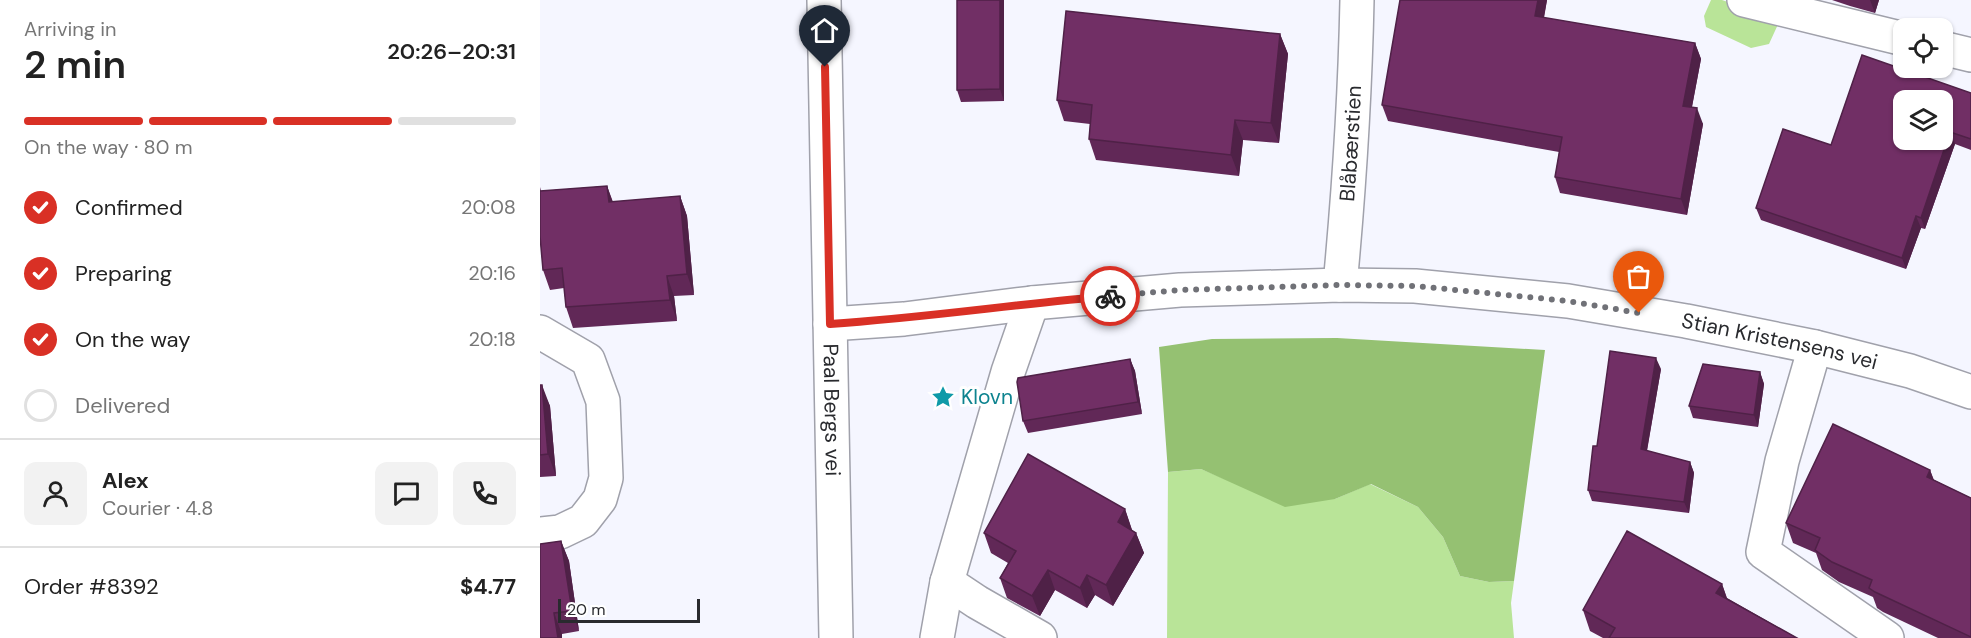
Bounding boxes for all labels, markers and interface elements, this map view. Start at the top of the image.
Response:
pin [799,5,850,67]
icon: home [808,14,841,47]
text: Arriving in [24,16,116,42]
map controls [1893,18,1953,150]
button: locate [1893,18,1953,78]
text: 20:26–20:31 [387,37,516,66]
text: 2 min [24,39,126,90]
street label: Blåbærstien [1333,85,1368,202]
button: layers [1893,90,1953,150]
text: On the way · 80 m [24,134,192,160]
icon: check [24,191,57,224]
text: Confirmed [75,193,183,222]
text: 20:08 [461,194,516,220]
pin [1613,251,1664,313]
icon: check [24,257,57,290]
text: Preparing [75,259,172,288]
text: 20:16 [468,260,516,286]
icon: bag [1622,260,1655,293]
courier [1080,266,1140,326]
icon: bike [1094,280,1127,313]
street label: Stian Kristensens vei [1679,306,1881,376]
icon: check [24,323,57,356]
text: On the way [75,325,190,354]
text: 20:18 [469,326,516,352]
street label: Paal Bergs vei [816,343,847,476]
place label: Klovn [961,383,1013,411]
place icon: Klovn [930,384,956,410]
text: Delivered [75,391,170,420]
button: person [24,462,87,525]
button: chat [375,462,438,525]
button: phone [453,462,516,525]
text: Alex [102,466,149,495]
text: Courier · 4.8 [102,495,213,521]
text: Order #8392 [24,572,159,601]
text: $4.77 [460,572,516,601]
scale bar [558,596,700,624]
text: 20 m [567,599,606,620]

